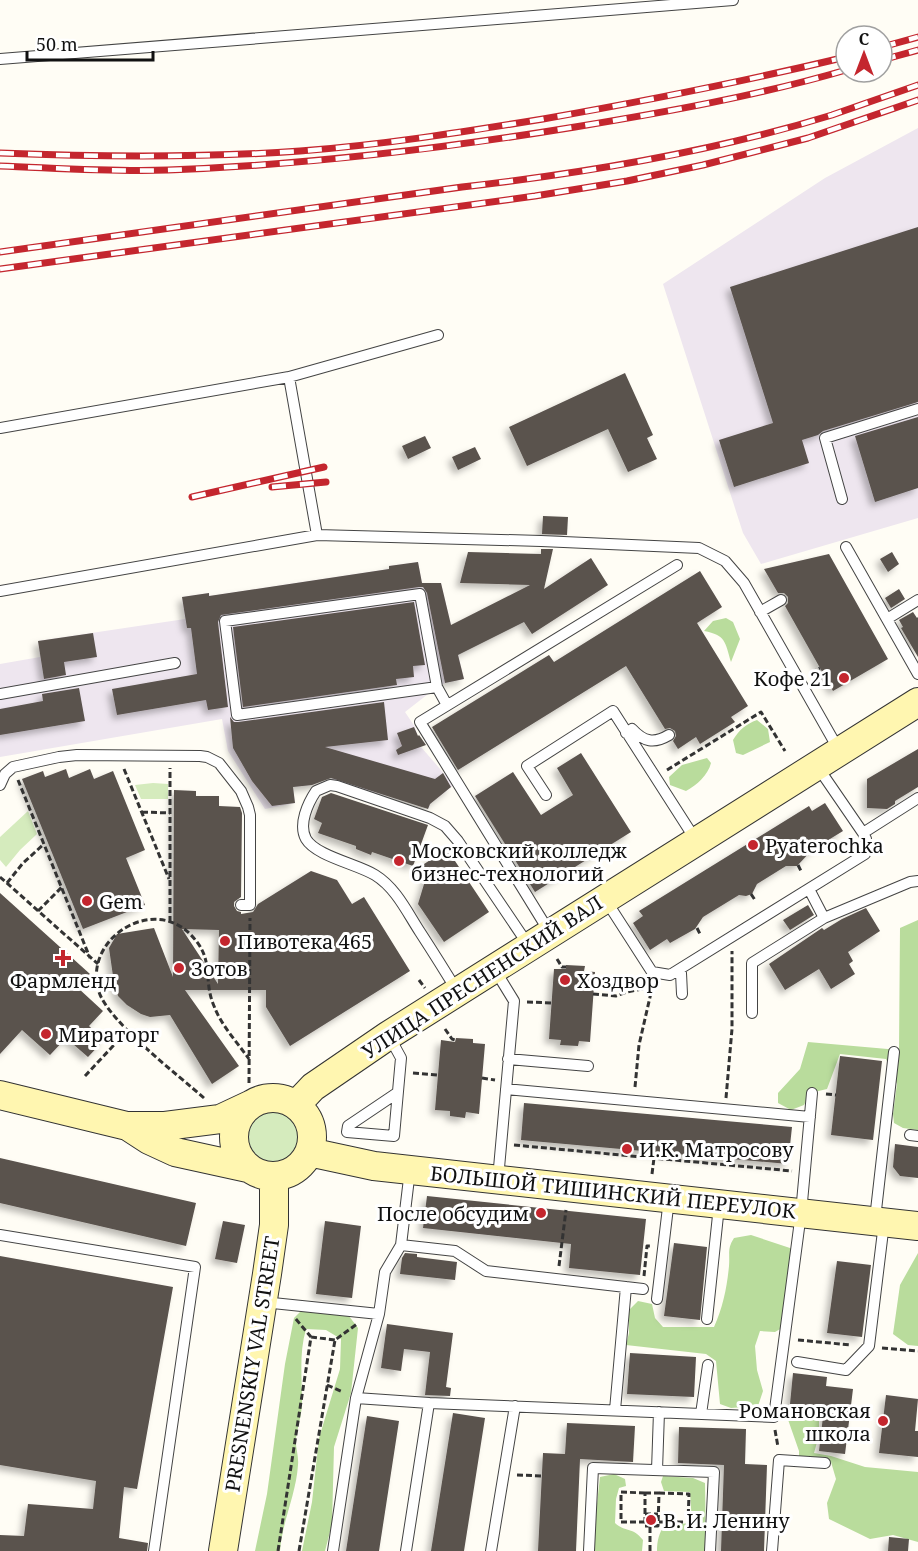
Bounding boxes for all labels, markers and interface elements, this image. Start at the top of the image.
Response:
scale bar [27,24,153,62]
north arrow [834,24,894,84]
text: С [859,28,869,50]
text: 50 m [36,32,78,56]
place label: Кофе 21 [754,665,832,692]
marker: Кофе 21 [837,671,851,685]
place label: Pyaterochka [765,832,884,859]
place label: Московский колледж бизнес-технологий [411,837,627,887]
marker: Pyaterochka [746,838,760,852]
marker: Московский колледж бизнес-технологий [392,854,406,868]
place label: Gem [99,888,143,915]
street label: УЛИЦА ПРЕСНЕНСКИЙ ВАЛ [357,889,607,1065]
marker: Gem [80,894,94,908]
place label: Пивотека 465 [237,928,372,955]
marker: Пивотека 465 [218,934,232,948]
marker: Фармленд [56,951,70,965]
place label: Зотов [191,955,248,982]
marker: Зотов [172,961,186,975]
place label: Фармленд [10,967,116,994]
place label: Хоздвор [577,967,659,994]
marker: Хоздвор [558,973,572,987]
place label: Мираторг [58,1021,159,1048]
marker: Мираторг [39,1027,53,1041]
place label: И.К. Матросову [639,1136,794,1163]
marker: И.К. Матросову [620,1142,634,1156]
street label: БОЛЬШОЙ ТИШИНСКИЙ ПЕРЕУЛОК [429,1159,798,1225]
place label: После обсудим [377,1200,529,1227]
marker: После обсудим [534,1206,548,1220]
street label: PRESNENSKIY VAL STREET [218,1234,286,1494]
place label: Романовская школа [739,1397,871,1447]
marker: Романовская школа [876,1414,890,1428]
place label: В. И. Ленину [663,1507,790,1534]
marker: В. И. Ленину [644,1513,658,1527]

